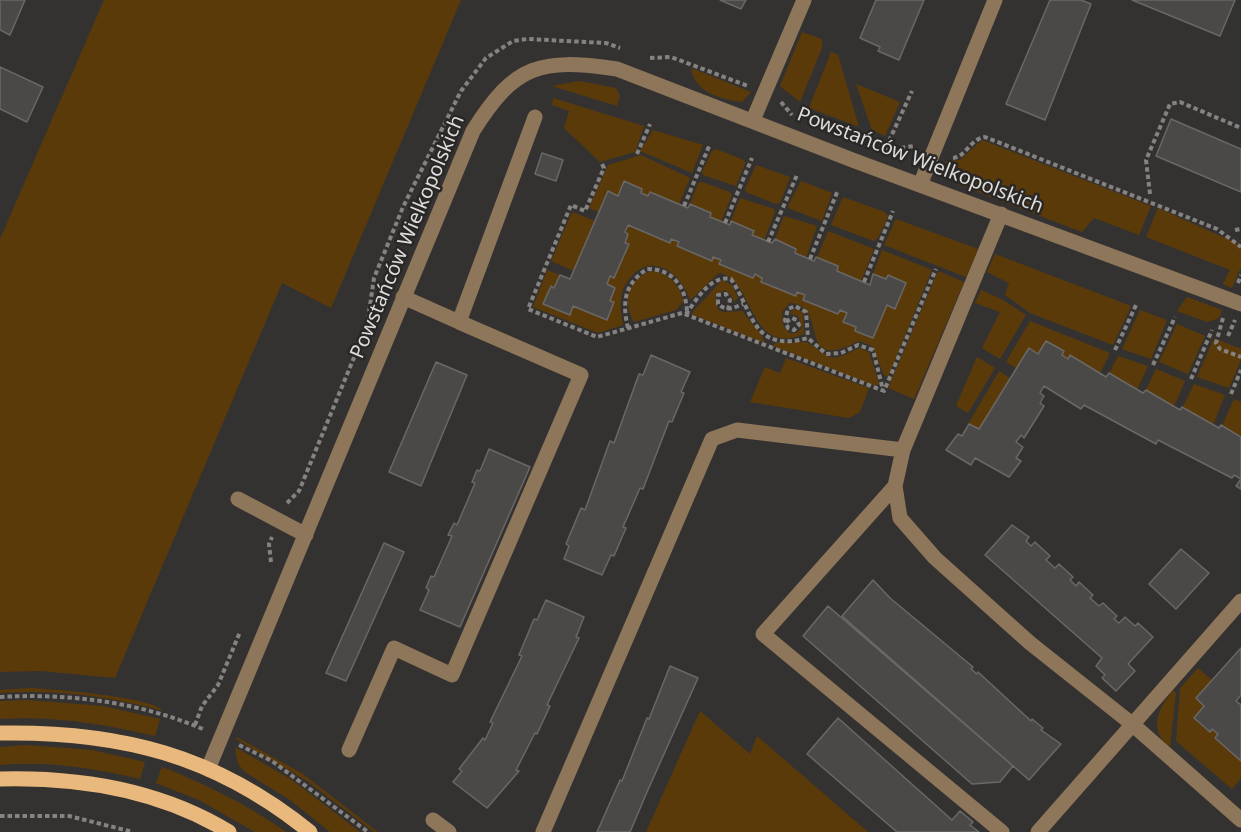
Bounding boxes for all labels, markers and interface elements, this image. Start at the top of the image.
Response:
street label: Powstańców Wielkopolskich [793,103,1047,219]
street label: Powstańców Wielkopolskich [346,112,470,362]

